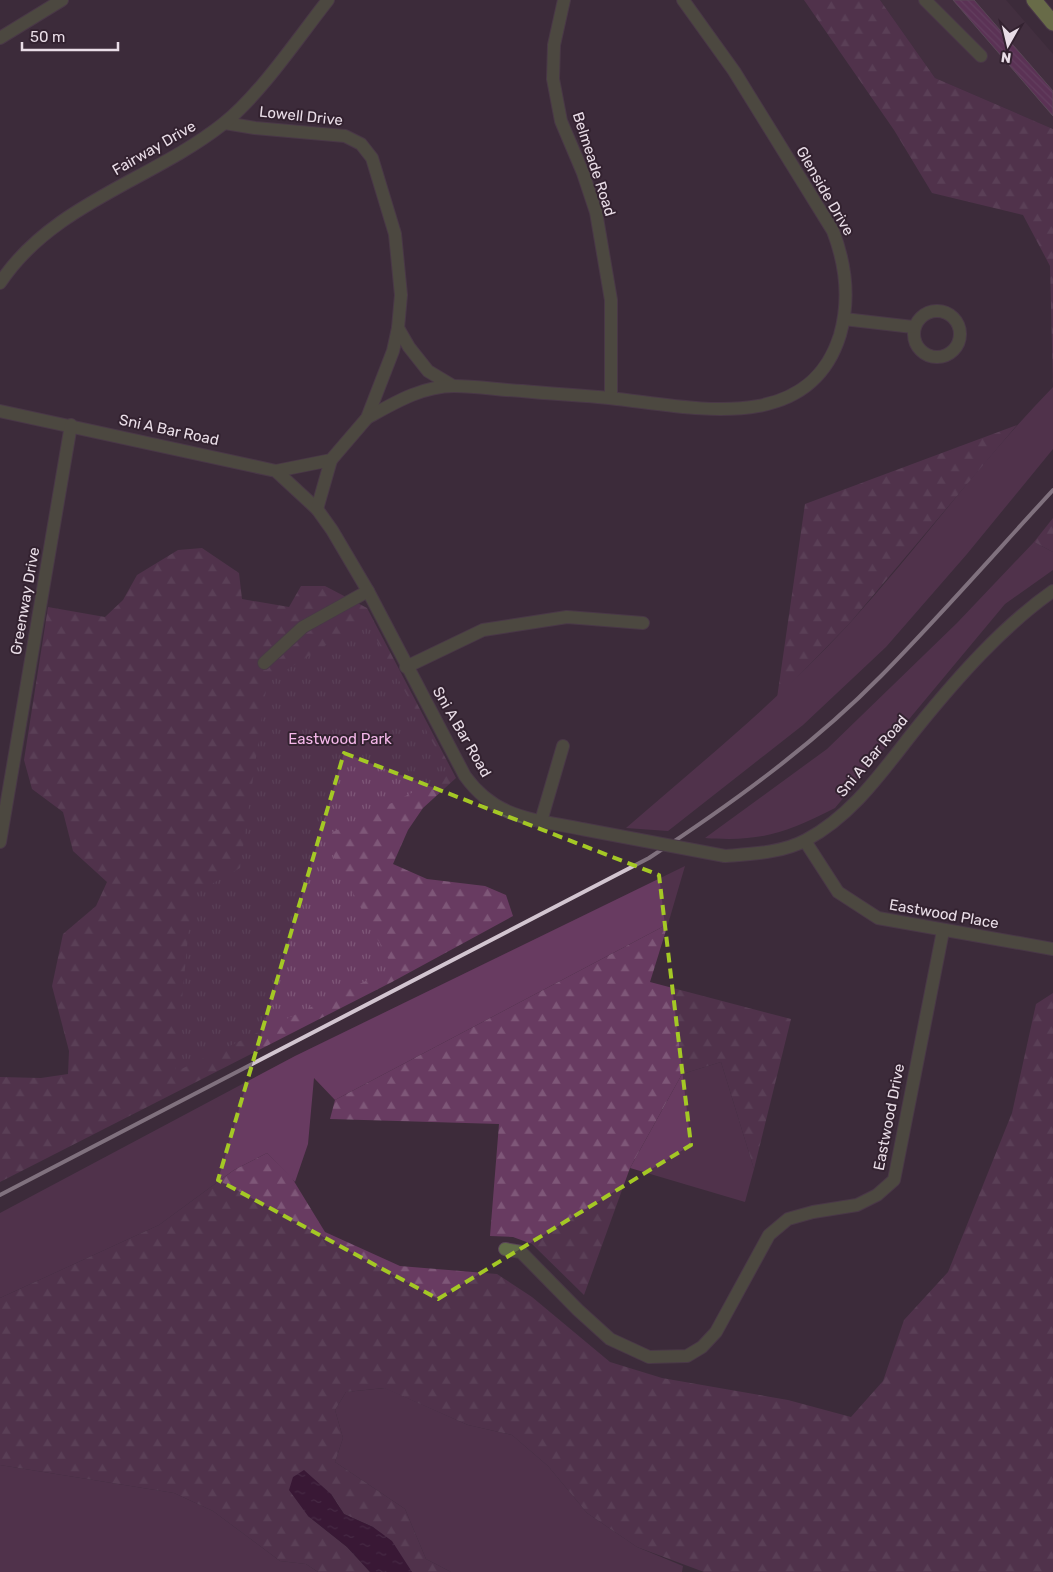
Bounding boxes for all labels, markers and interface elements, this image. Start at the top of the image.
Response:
scale bar [22,20,119,52]
north arrow [983,20,1033,70]
text: 50 m [30,28,65,46]
text: N [1000,48,1012,66]
street label: Lowell Drive [258,103,344,129]
street label: Belmeade Road [569,110,619,218]
street label: Fairway Drive [109,117,199,179]
street label: Glenside Drive [792,143,858,239]
street label: Sni A Bar Road [117,411,221,449]
street label: Greenway Drive [7,546,43,656]
street label: Sni A Bar Road [429,684,495,780]
street label: Sni A Bar Road [832,711,912,801]
park label: Eastwood Park [288,730,392,748]
street label: Eastwood Place [888,896,1000,932]
street label: Eastwood Drive [870,1062,908,1172]

